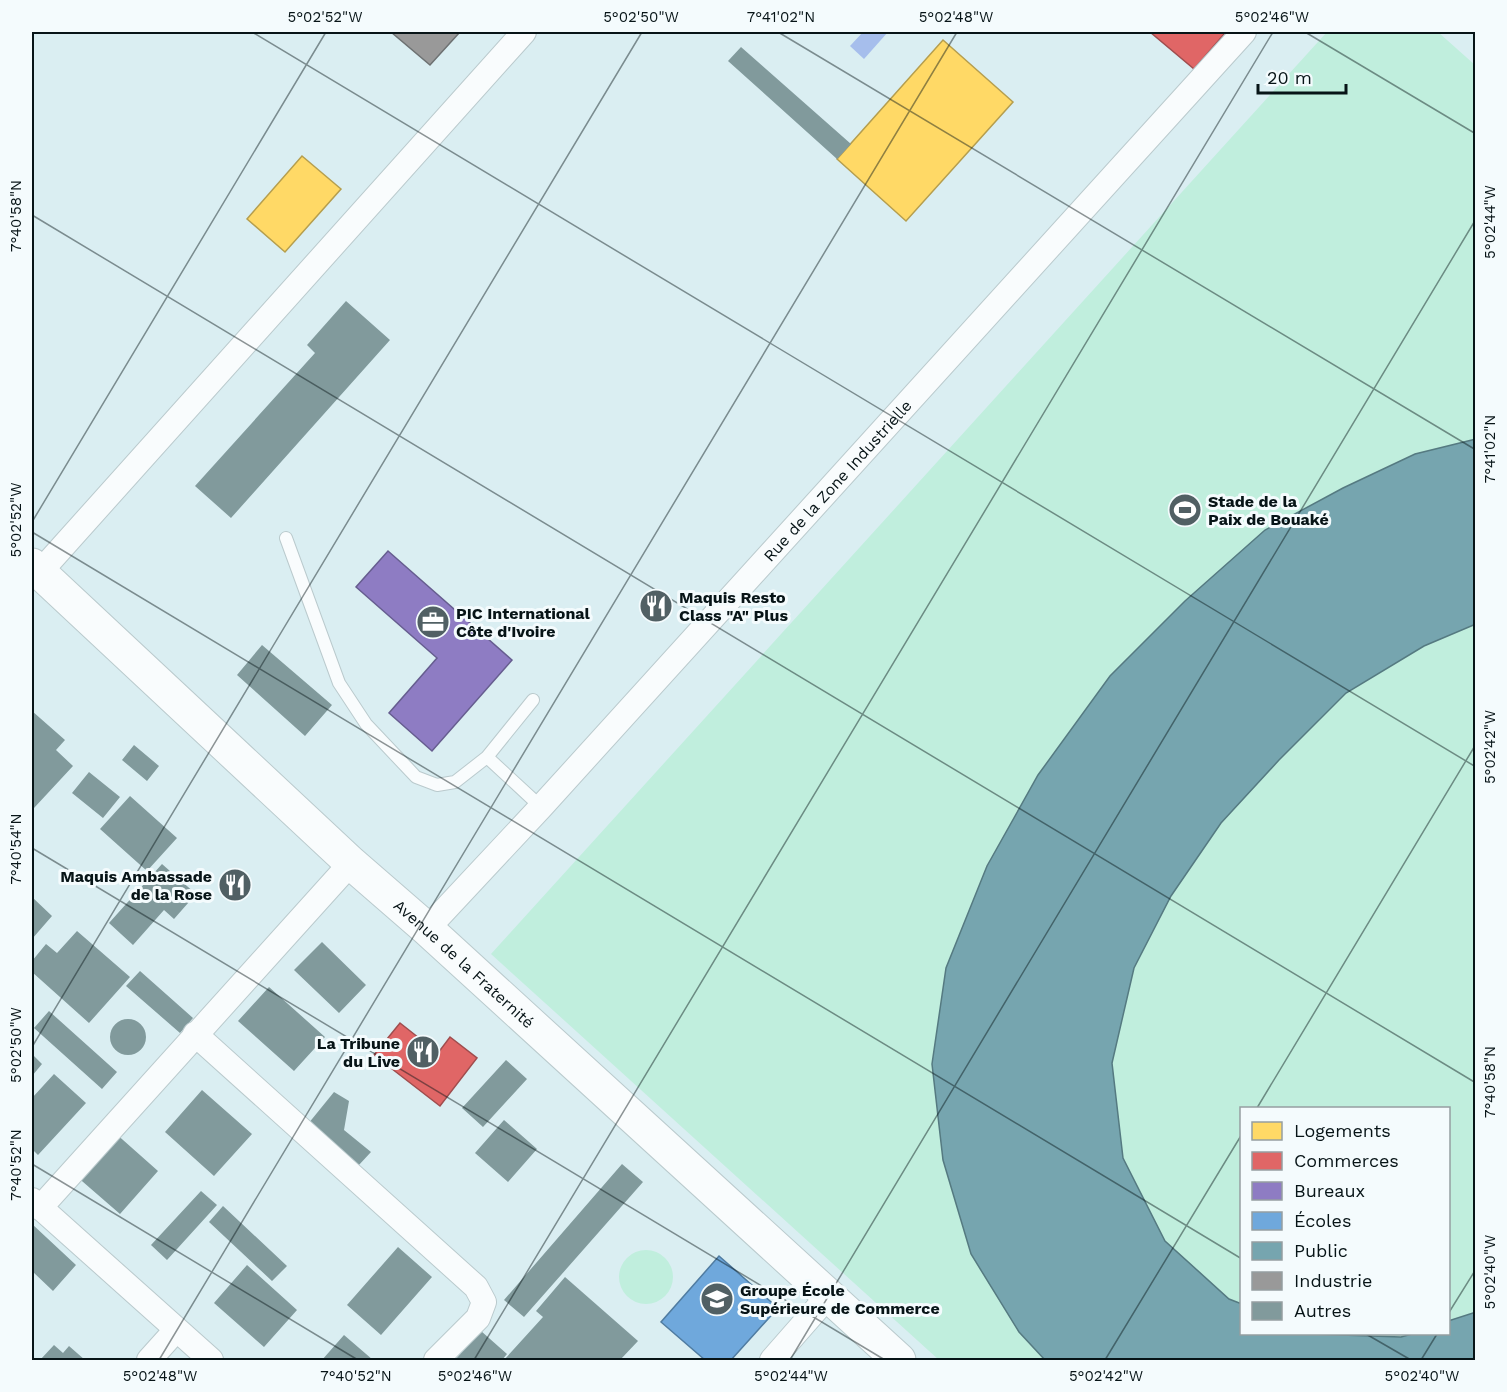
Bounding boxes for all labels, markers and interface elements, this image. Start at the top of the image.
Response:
text: 5°02'52"W [287,8,363,26]
text: 5°02'50"W [603,8,679,26]
text: 7°41'02"N [747,8,815,26]
text: 5°02'48"W [919,8,993,26]
text: 5°02'46"W [1235,8,1309,26]
scale bar [1258,57,1346,95]
text: 20 m [1267,67,1312,88]
text: 7°40'58"N [7,180,25,252]
text: 5°02'44"W [1481,185,1499,259]
street label: Rue de la Zone Industrielle [760,396,916,565]
text: 7°41'02"N [1481,415,1499,483]
text: 5°02'52"W [7,482,25,558]
sports icon: Stade de la Paix de Bouaké [1167,492,1203,528]
place label: Stade de la Paix de Bouaké [1208,492,1329,529]
restaurant icon: Maquis Resto Class "A" Plus [638,588,674,624]
place label: Maquis Resto Class "A" Plus [679,588,788,625]
office icon: PIC International Côte d'Ivoire [415,604,451,640]
place label: PIC International Côte d'Ivoire [456,604,591,641]
text: 5°02'42"W [1481,710,1499,784]
text: 7°40'54"N [7,813,25,885]
place label: Maquis Ambassade de la Rose [60,867,212,904]
restaurant icon: Maquis Ambassade de la Rose [217,867,253,903]
street label: Avenue de la Fraternité [390,896,538,1032]
text: 5°02'50"W [7,1007,25,1083]
place label: La Tribune du Live [317,1034,400,1071]
restaurant icon: La Tribune du Live [405,1034,441,1070]
text: 7°40'58"N [1481,1046,1499,1118]
legend [1240,1107,1450,1335]
text: Logements [1294,1120,1391,1141]
text: 7°40'52"N [7,1129,25,1201]
text: Commerces [1294,1150,1399,1171]
text: Bureaux [1294,1180,1365,1201]
text: Écoles [1294,1210,1351,1231]
text: 5°02'40"W [1481,1235,1499,1309]
text: Public [1294,1240,1348,1261]
text: Industrie [1294,1270,1372,1291]
school or university icon: Groupe École Supérieure de Commerce [699,1281,735,1317]
place label: Groupe École Supérieure de Commerce [740,1281,940,1318]
text: Autres [1294,1300,1351,1321]
text: 5°02'48"W [123,1367,197,1385]
text: 7°40'52"N [320,1367,392,1385]
text: 5°02'46"W [438,1367,512,1385]
text: 5°02'44"W [754,1367,828,1385]
text: 5°02'42"W [1069,1367,1143,1385]
text: 5°02'40"W [1385,1367,1459,1385]

